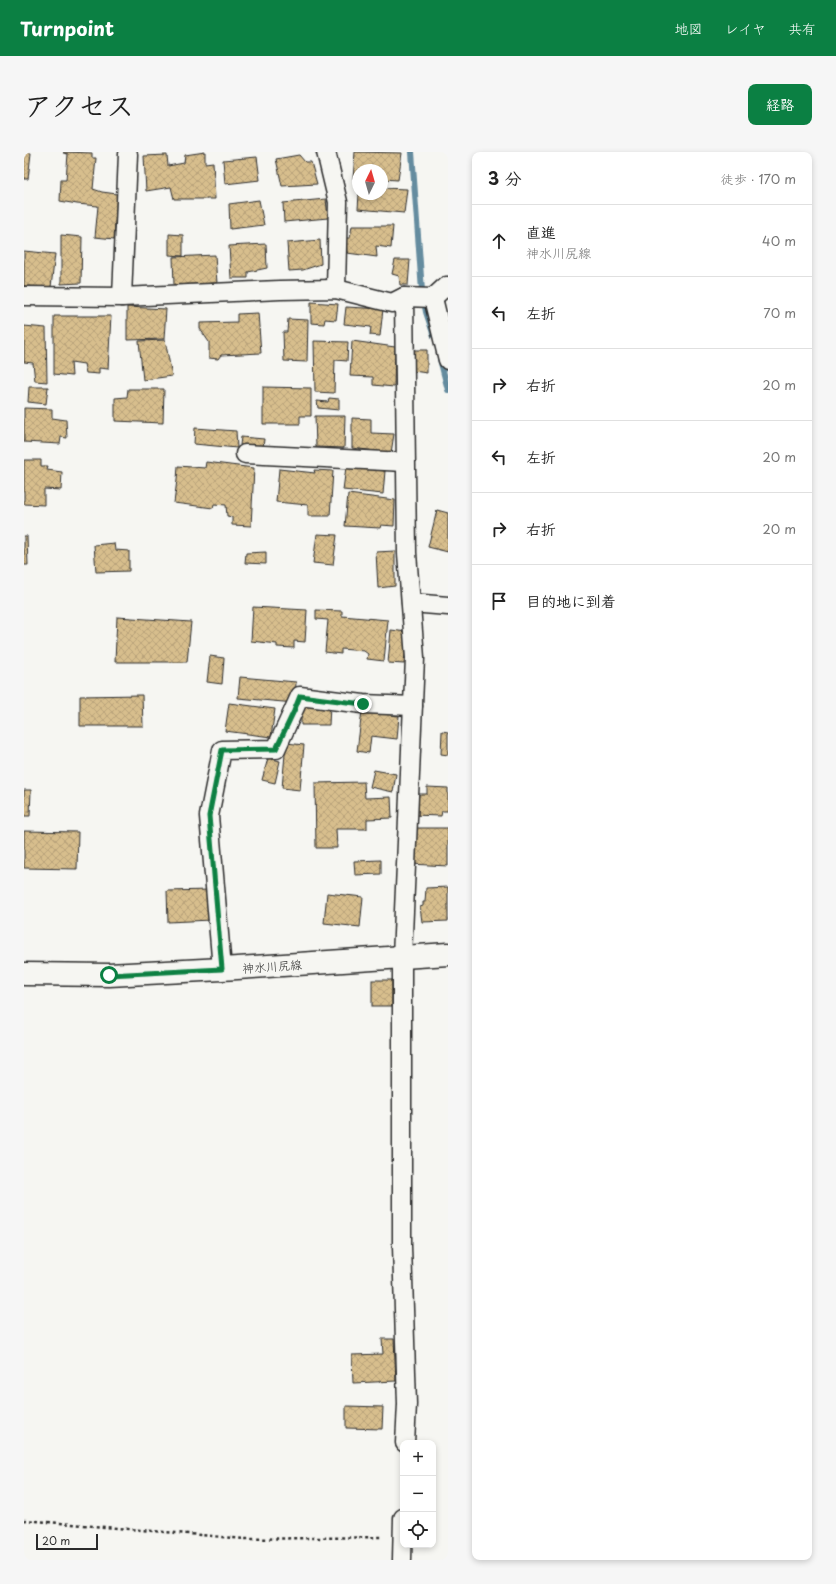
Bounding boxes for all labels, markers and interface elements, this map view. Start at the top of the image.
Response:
text: Turnpoint [20,14,114,42]
text: 地図 [675,18,703,39]
text: レイヤ [725,18,766,39]
text: 共有 [788,18,816,39]
text: アクセス [24,83,134,126]
button: 経路 [748,84,812,125]
north arrow [352,164,388,200]
text: 3 分 [488,165,522,191]
text: 徒歩 · 170 m [721,169,796,188]
text: 直進 [526,220,556,243]
icon: ahead [488,230,510,252]
text: 40 m [762,231,796,250]
text: 神水川尻線 [526,243,591,262]
text: 左折 [526,301,556,324]
icon: left [488,302,510,324]
text: 70 m [763,303,796,322]
text: 右折 [526,373,556,396]
icon: right [488,374,510,396]
text: 20 m [762,375,796,394]
text: 左折 [526,445,556,468]
icon: left [488,446,510,468]
text: 20 m [762,447,796,466]
text: 右折 [526,517,556,540]
icon: right [488,518,510,540]
text: 20 m [762,519,796,538]
text: 目的地に到着 [526,589,616,612]
icon: arrive [488,590,510,612]
route end [354,695,372,713]
street label: 神水川尻線 [241,955,303,977]
route start [100,966,118,984]
map controls [400,1440,436,1548]
button: + [400,1440,436,1476]
button: − [400,1476,436,1512]
button: locate [400,1512,436,1548]
scale bar [36,1532,98,1551]
text: 20 m [42,1532,70,1549]

